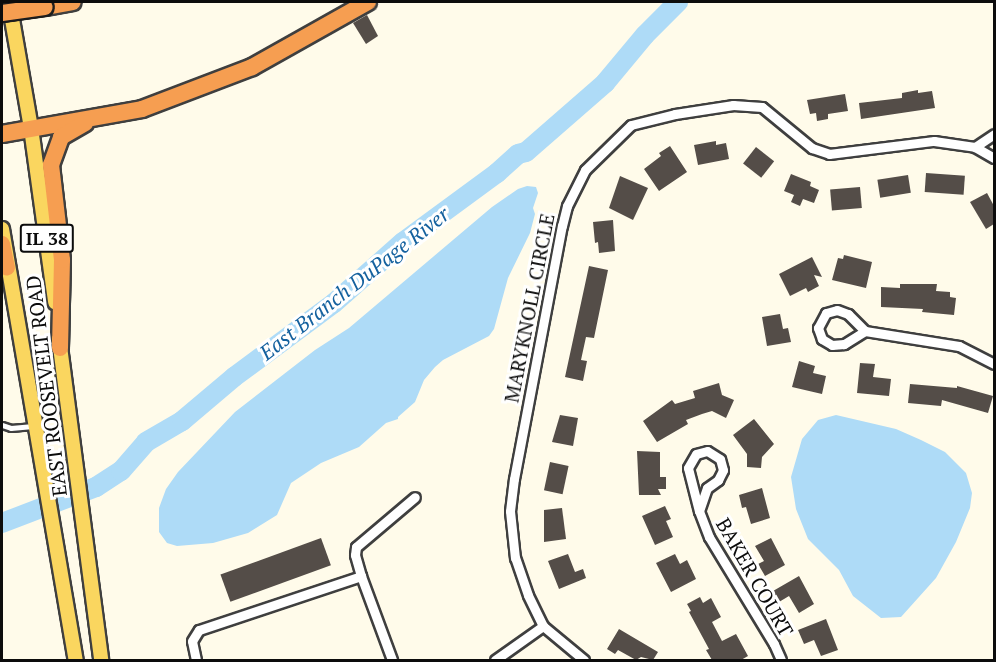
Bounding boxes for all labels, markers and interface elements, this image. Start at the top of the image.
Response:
water label: East Branch DuPage River [254,201,454,365]
street label: MARYKNOLL CIRCLE [499,211,559,405]
road number: IL 38 [18,223,76,253]
street label: EAST ROOSEVELT ROAD [21,274,71,498]
street label: BAKER COURT [711,513,799,641]

